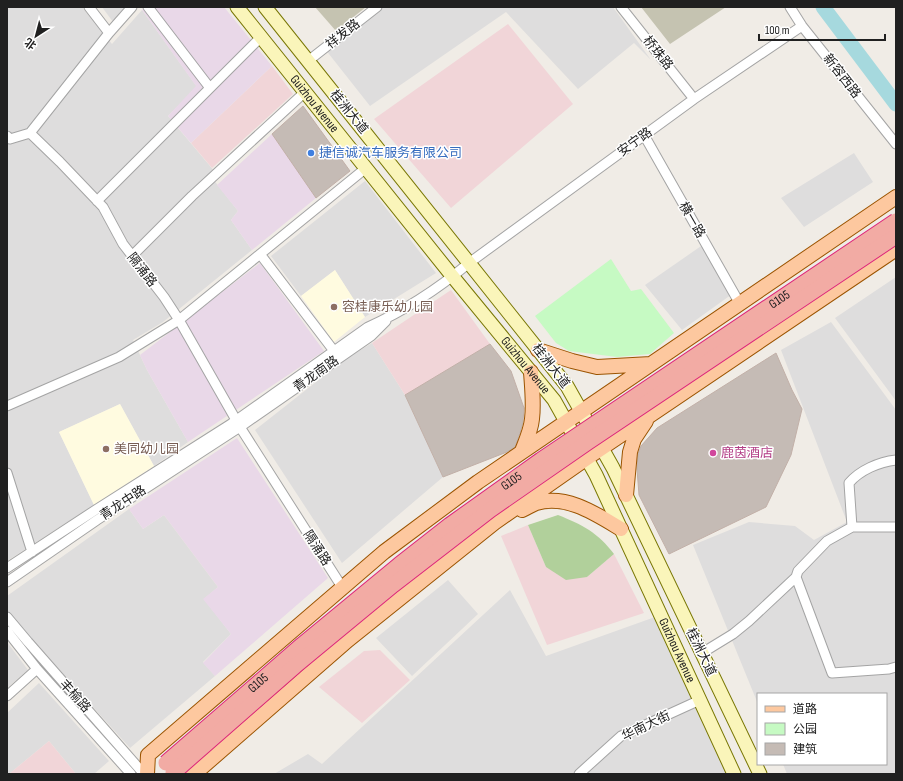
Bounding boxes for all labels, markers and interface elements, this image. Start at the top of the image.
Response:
north arrow [16,16,56,56]
street label: 祥发路 [323,16,363,52]
scale bar [759,16,885,42]
text: 100 m [765,23,790,38]
street label: 桥珠路 [640,33,676,73]
text: 北 [22,35,39,52]
street label: 新容西路 [820,51,864,101]
street label: Guizhou Avenue [287,72,342,136]
street label: 桂洲大道 [326,87,372,137]
street label: 安宁路 [615,124,655,160]
place label: 捷信诚汽车服务有限公司 [319,145,462,161]
marker: 捷信诚汽车服务有限公司 [306,148,316,158]
street label: 横一路 [675,199,709,241]
street label: 隔涌路 [124,250,160,290]
street label: G105 [766,287,793,312]
place label: 容桂康乐幼儿园 [342,299,433,315]
marker: 容桂康乐幼儿园 [329,302,339,312]
street label: Guizhou Avenue [497,333,554,397]
street label: 桂洲大道 [529,341,573,391]
street label: 青龙南路 [290,353,342,395]
place label: 美同幼儿园 [114,441,179,457]
marker: 美同幼儿园 [101,444,111,454]
place label: 鹿茵酒店 [721,445,773,461]
marker: 鹿茵酒店 [708,448,718,458]
street label: G105 [498,468,525,494]
street label: 青龙中路 [97,482,149,524]
street label: 隔涌路 [300,527,334,569]
street label: Guizhou Avenue [655,615,699,685]
street label: 桂洲大道 [682,625,720,679]
street label: G105 [245,670,272,696]
street label: 丰榆路 [56,676,94,716]
legend [757,693,887,765]
text: 道路 [793,702,817,717]
street label: 华南大街 [619,707,673,745]
text: 公园 [793,722,817,737]
text: 建筑 [793,742,817,757]

